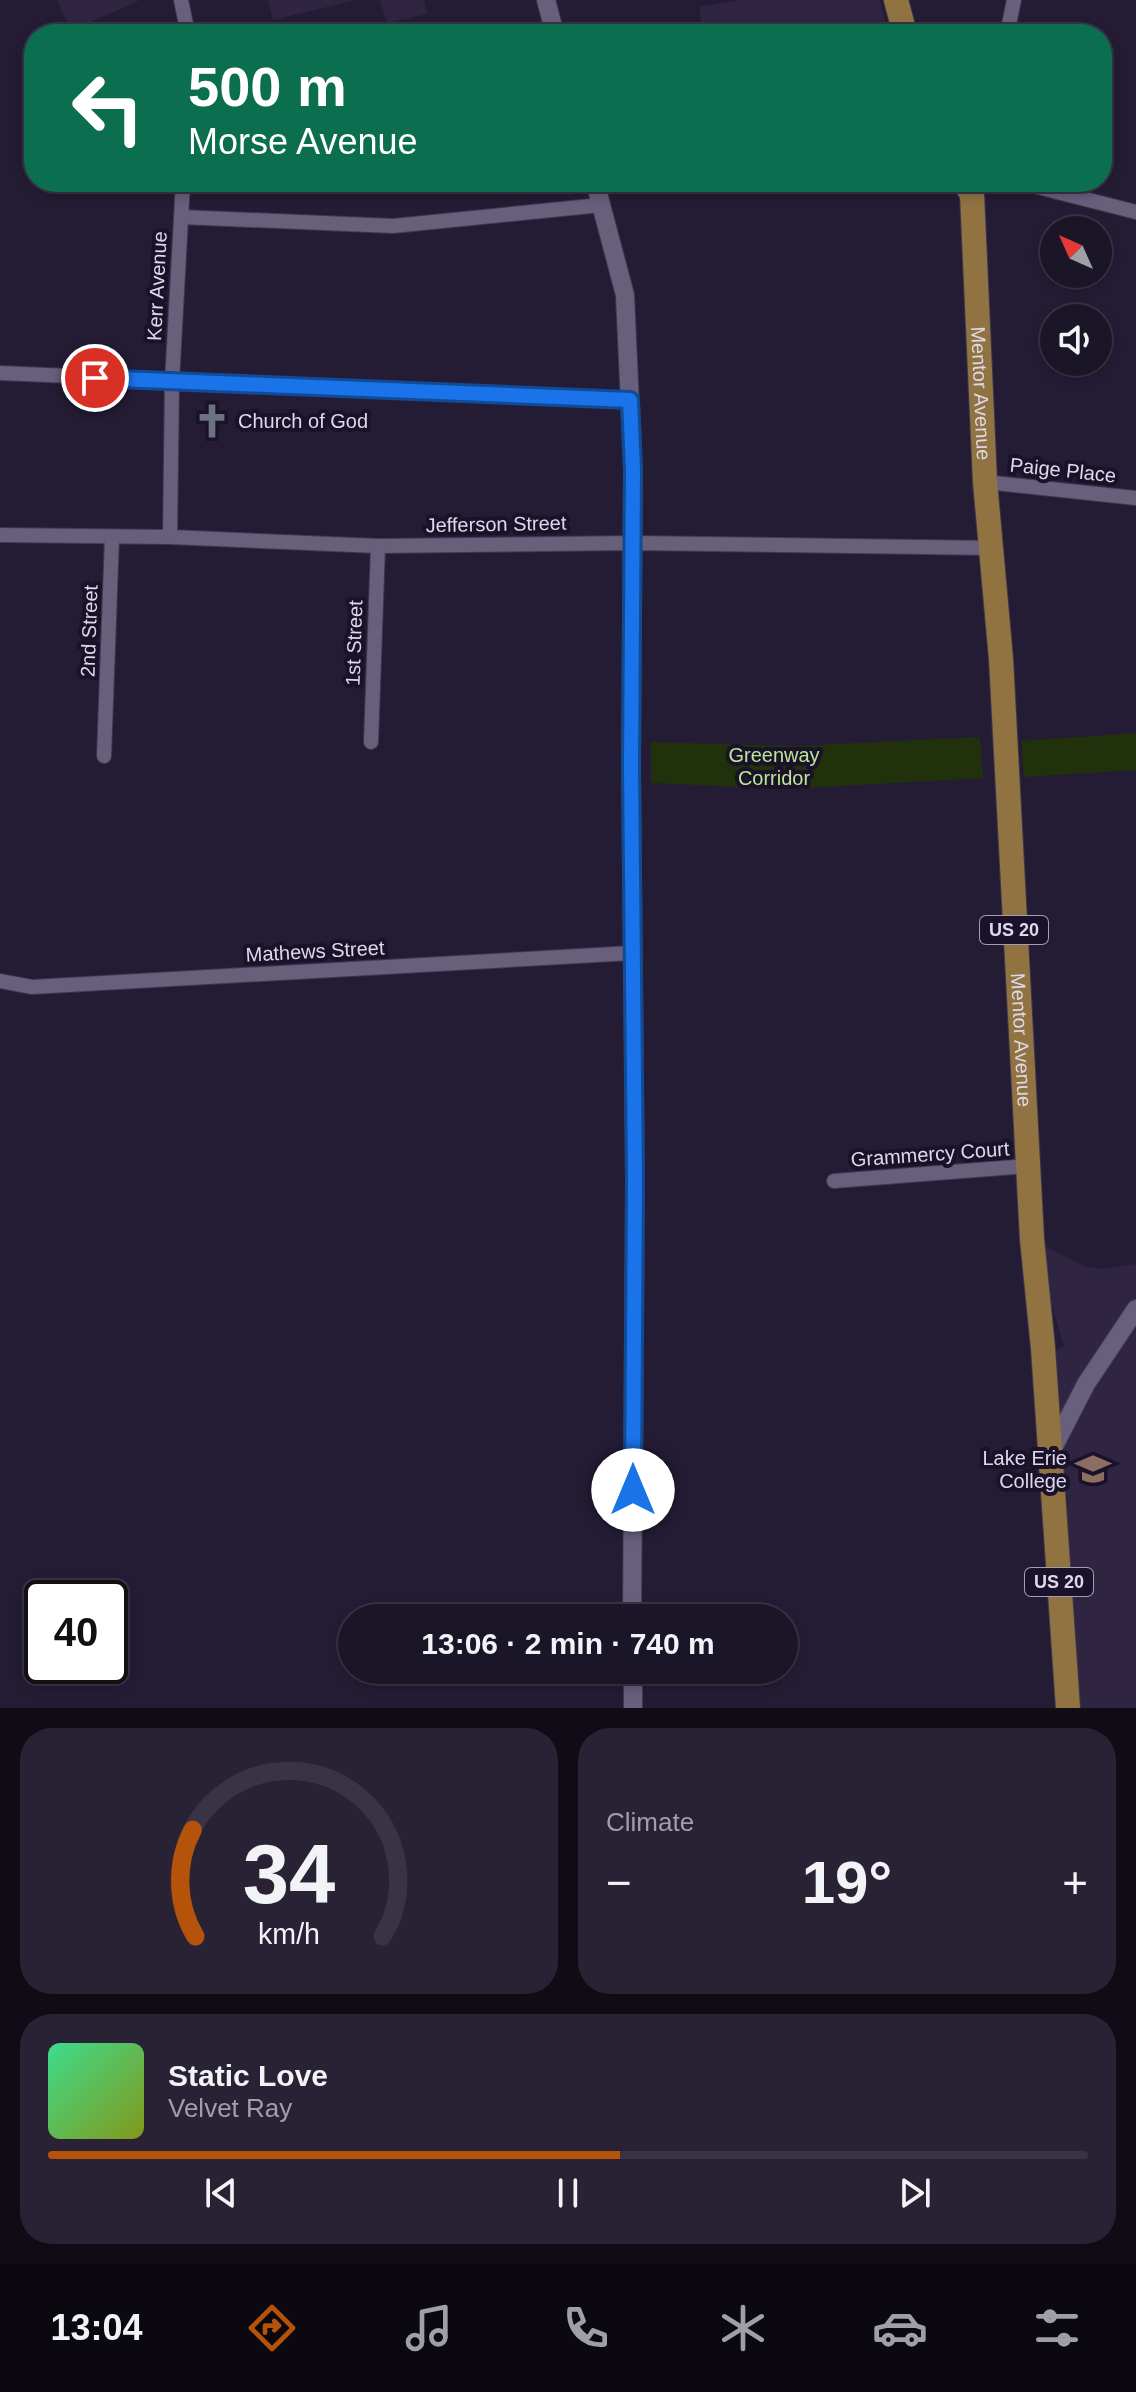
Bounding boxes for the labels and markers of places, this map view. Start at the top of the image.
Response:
pin [61,344,129,412]
church icon: Church of God [193,402,231,440]
place label: Church of God [238,410,368,432]
place label: Lake Erie College [983,1447,1067,1492]
school or university icon: Lake Erie College [1074,1450,1112,1488]

